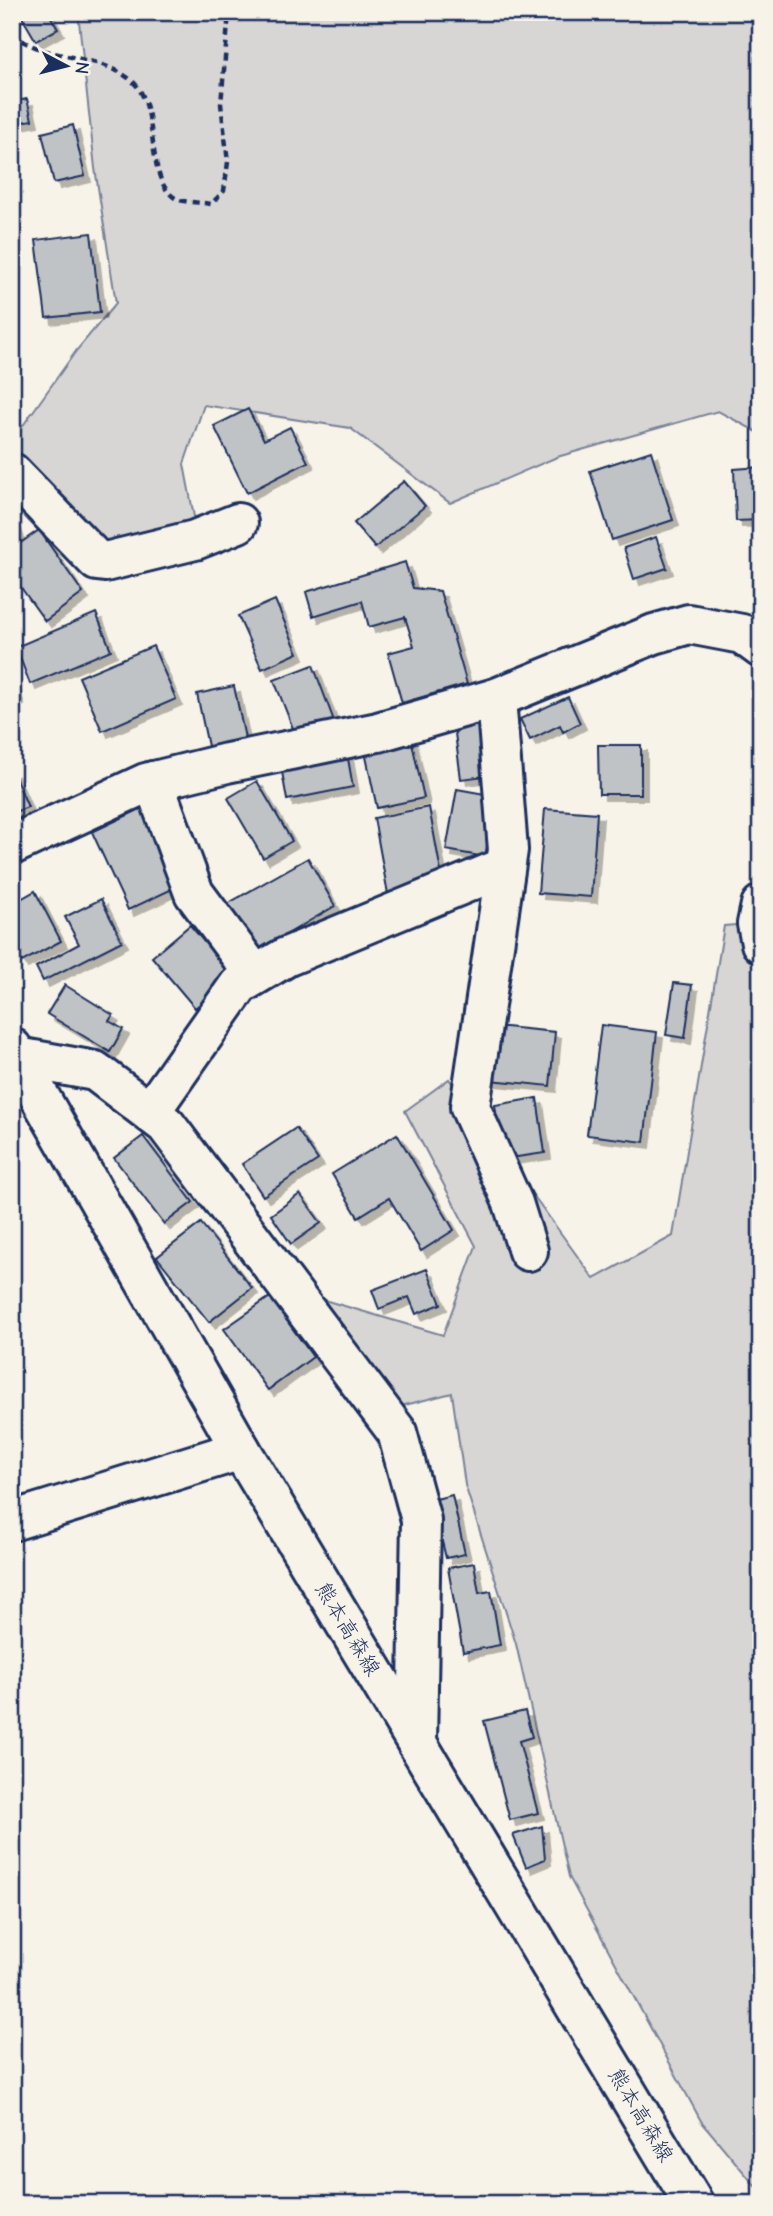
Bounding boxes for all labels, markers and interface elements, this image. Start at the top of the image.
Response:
north arrow [32,32,102,102]
text: N [70,60,94,75]
street label: 熊本高森線 [311,1578,385,1680]
street label: 熊本高森線 [604,2064,678,2166]

